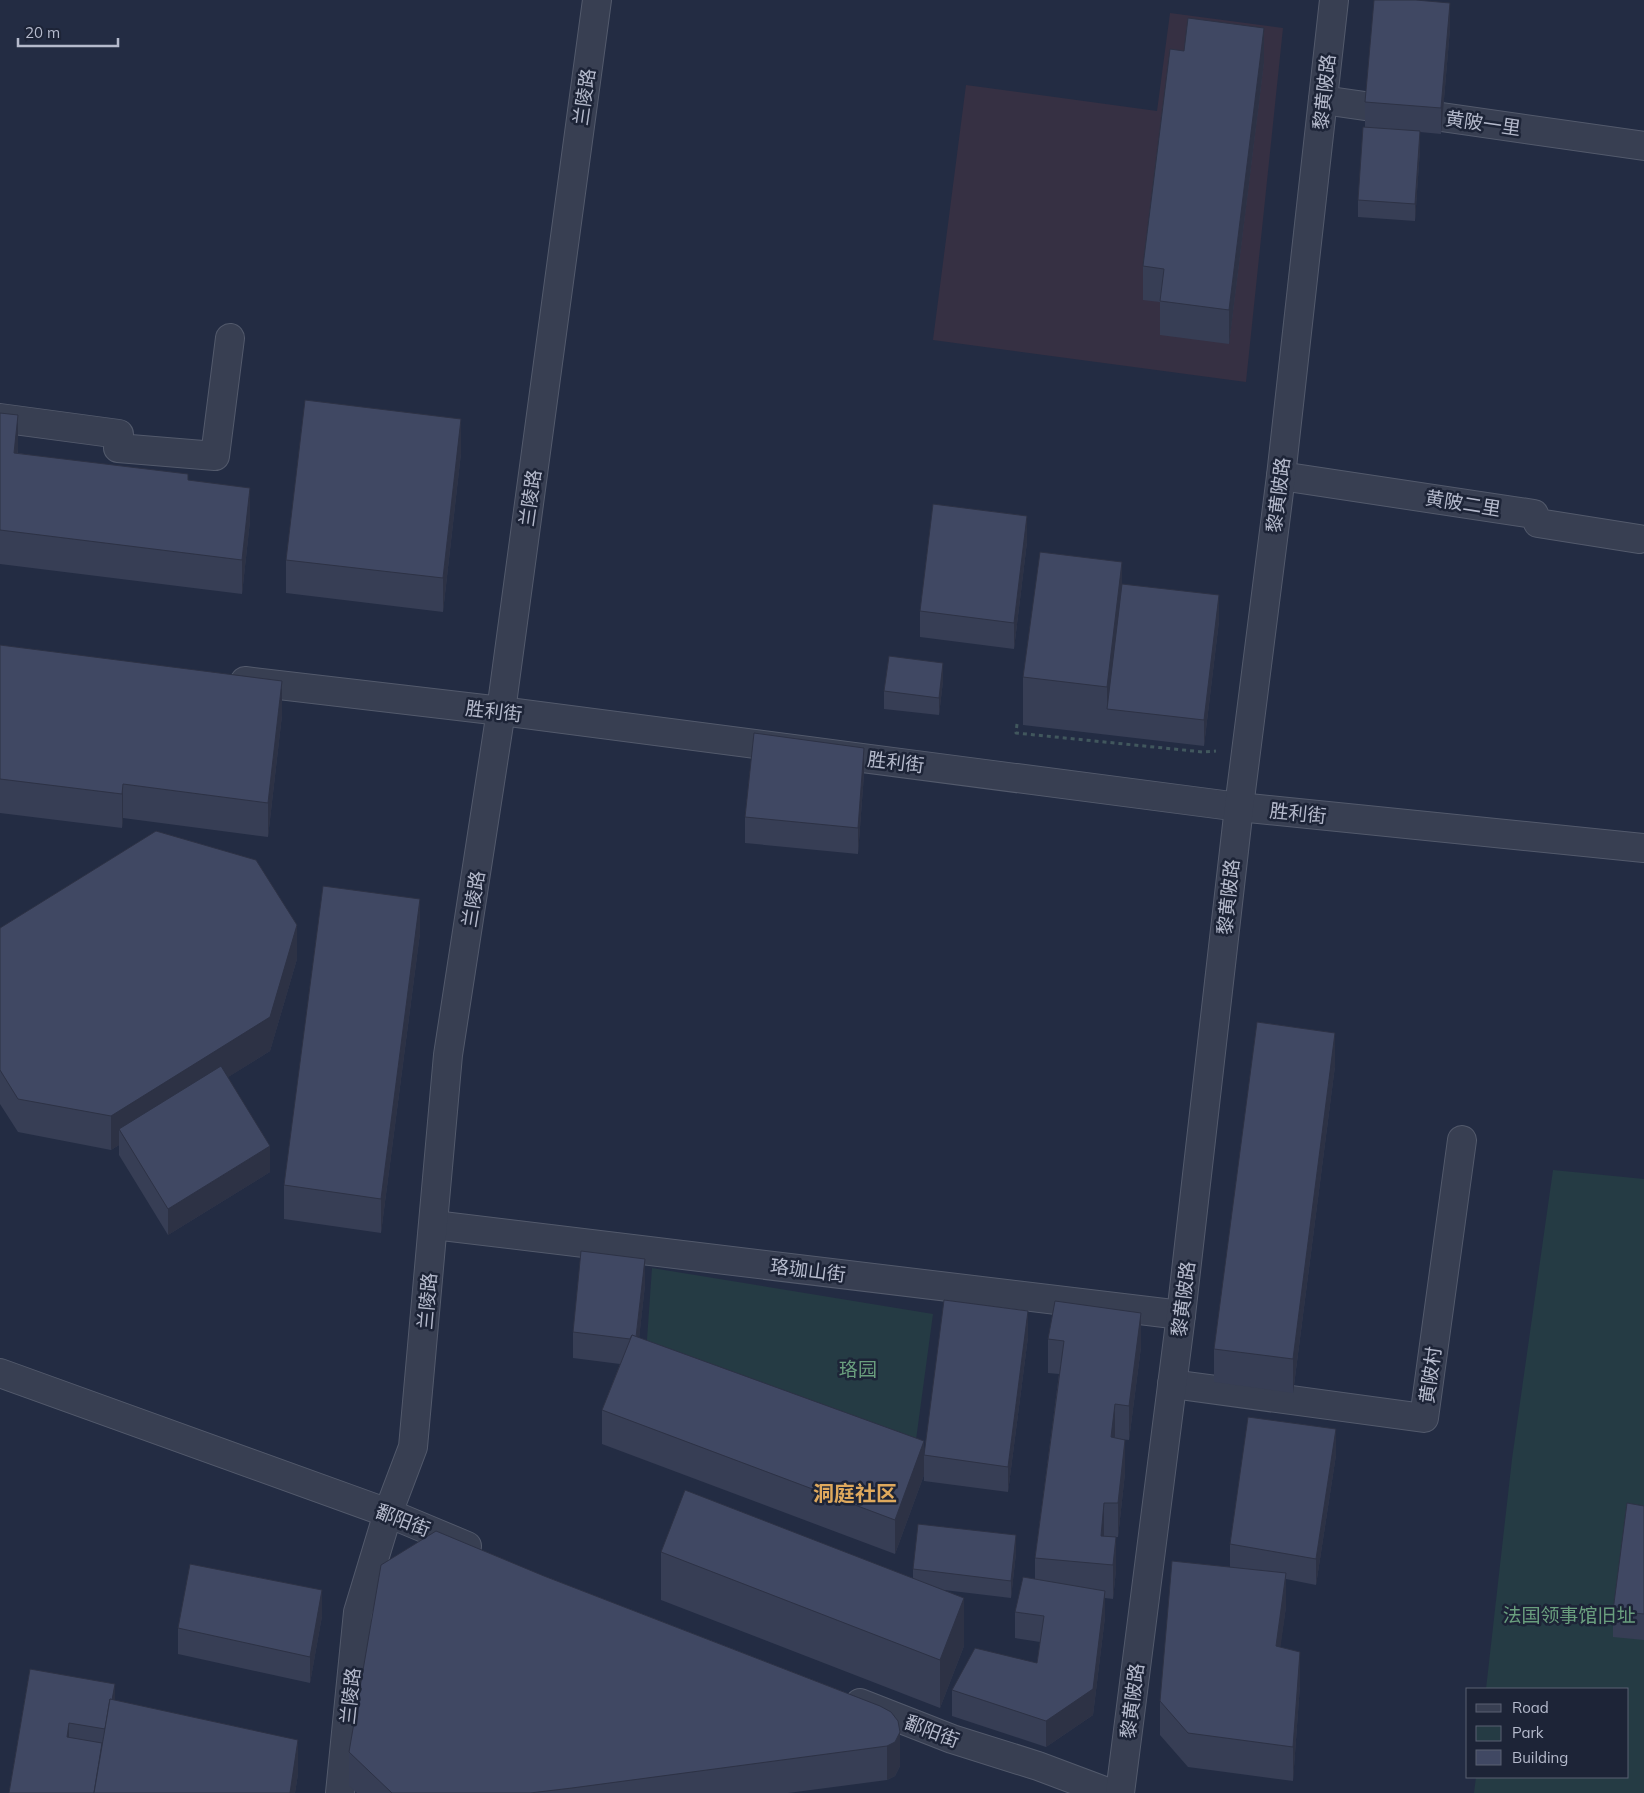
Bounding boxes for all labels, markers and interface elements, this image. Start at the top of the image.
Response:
scale bar [18,15,118,47]
text: 20 m [25,23,60,42]
street label: 黎黄陂路 [1308,53,1340,131]
street label: 兰陵路 [568,67,600,127]
street label: 黄陂一里 [1444,106,1522,140]
street label: 黎黄陂路 [1261,456,1295,534]
street label: 兰陵路 [514,468,546,528]
street label: 黄陂二里 [1424,485,1502,521]
street label: 胜利街 [464,696,524,726]
street label: 胜利街 [866,747,926,777]
street label: 胜利街 [1268,798,1328,828]
street label: 黎黄陂路 [1212,858,1244,936]
street label: 兰陵路 [457,869,489,929]
street label: 珞珈山街 [769,1253,847,1287]
street label: 黎黄陂路 [1166,1260,1200,1338]
street label: 兰陵路 [413,1272,441,1330]
street label: 黄陂村 [1414,1345,1446,1405]
park label: 珞园 [839,1357,877,1381]
district label: 洞庭社区 [813,1480,897,1506]
street label: 鄱阳街 [372,1499,434,1541]
park label: 法国领事馆旧址 [1502,1603,1636,1627]
street label: 黎黄陂路 [1115,1662,1149,1740]
street label: 兰陵路 [335,1666,365,1726]
legend [1466,1688,1629,1778]
text: Road [1512,1698,1549,1717]
street label: 鄱阳街 [901,1710,963,1752]
text: Park [1512,1723,1544,1742]
text: Building [1512,1748,1568,1767]

